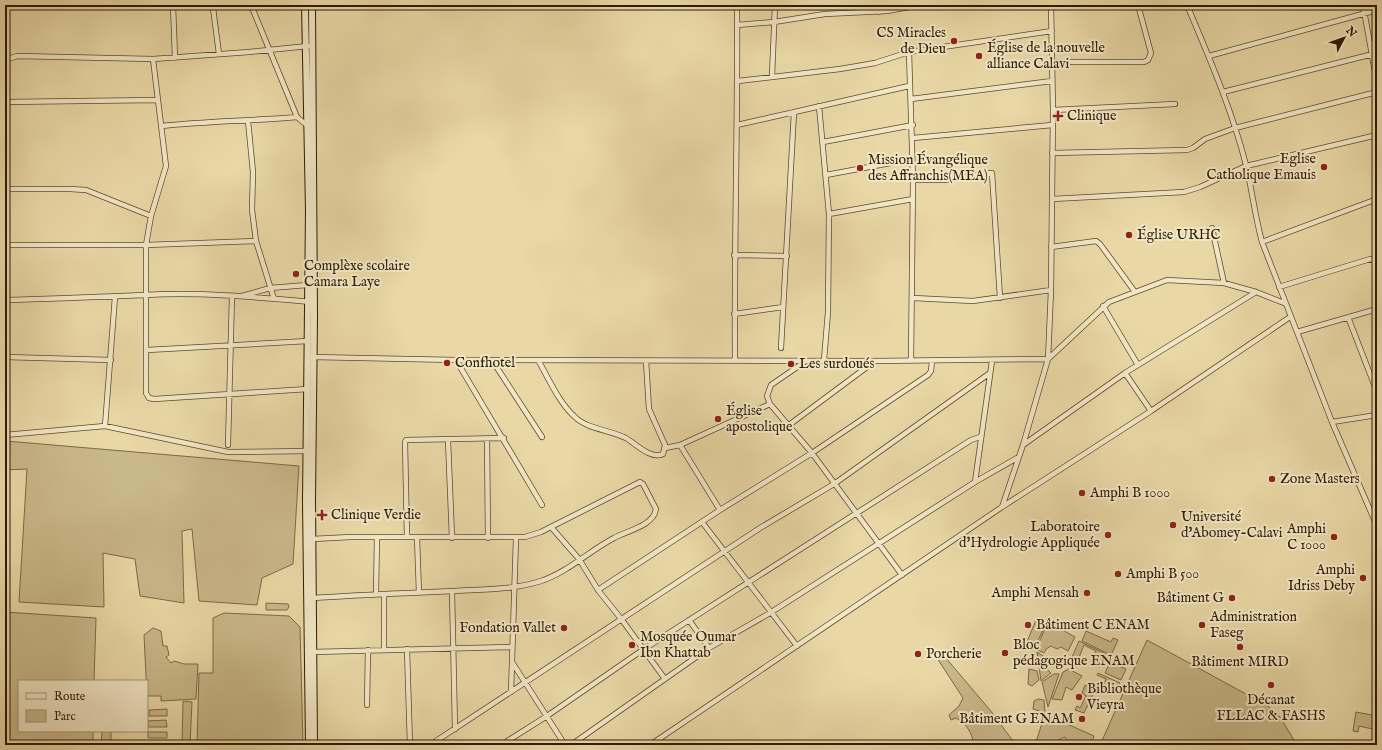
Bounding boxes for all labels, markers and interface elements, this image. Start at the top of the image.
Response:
north arrow [1324,18,1364,58]
text: N [1342,23,1360,41]
place label: CS Miracles de Dieu [877,24,946,58]
marker: CS Miracles de Dieu [949,36,959,46]
place label: Église de la nouvelle alliance Calavi [987,38,1106,73]
marker: Église de la nouvelle alliance Calavi [974,51,984,61]
place label: Clinique [1067,107,1117,125]
marker: Clinique [1052,110,1064,122]
place label: Mission Évangélique des Affranchis(MEA) [868,150,988,185]
place label: Eglise Catholique Emauis [1207,150,1317,184]
marker: Eglise Catholique Emauis [1319,162,1329,172]
marker: Mission Évangélique des Affranchis(MEA) [855,163,865,173]
place label: Église URHC [1137,225,1221,244]
marker: Église URHC [1124,230,1134,240]
place label: Complèxe scolaire Camara Laye [304,257,410,291]
marker: Complèxe scolaire Camara Laye [291,269,301,279]
place label: Confhotel [455,354,515,372]
place label: Les surdoués [799,355,874,373]
marker: Confhotel [442,358,452,368]
marker: Les surdoués [786,359,796,369]
place label: Église apostolique [726,401,793,436]
marker: Église apostolique [713,414,723,424]
place label: Zone Masters [1280,470,1360,488]
marker: Zone Masters [1267,474,1277,484]
place label: Amphi B 1000 [1089,484,1170,502]
marker: Amphi B 1000 [1077,488,1087,498]
place label: Clinique Verdie [331,506,422,524]
place label: Université d'Abomey-Calavi [1181,508,1283,542]
marker: Clinique Verdie [316,509,328,521]
place label: Laboratoire d'Hydrologie Appliquée [959,518,1101,552]
marker: Université d'Abomey-Calavi [1168,520,1178,530]
place label: Amphi C 1000 [1286,520,1326,554]
marker: Laboratoire d'Hydrologie Appliquée [1103,530,1113,540]
marker: Amphi C 1000 [1329,532,1339,542]
place label: Amphi Idriss Deby [1288,561,1355,595]
place label: Amphi B 500 [1125,565,1199,583]
marker: Amphi B 500 [1113,569,1123,579]
marker: Amphi Idriss Deby [1358,573,1368,583]
place label: Amphi Mensah [991,584,1080,602]
marker: Amphi Mensah [1082,588,1092,598]
place label: Bâtiment G [1157,589,1225,607]
marker: Bâtiment G [1227,593,1237,603]
place label: Administration Faseg [1209,608,1298,642]
place label: Bâtiment C ENAM [1036,616,1150,634]
place label: Fondation Vallet [459,619,556,637]
marker: Bâtiment C ENAM [1023,620,1033,630]
marker: Administration Faseg [1197,620,1207,630]
marker: Fondation Vallet [559,623,569,633]
place label: Mosquée Oumar Ibn Khattab [640,628,736,662]
place label: Bloc pédagogique ENAM [1013,636,1135,670]
marker: Mosquée Oumar Ibn Khattab [627,640,637,650]
marker: Bâtiment MIRD [1235,642,1245,652]
place label: Porcherie [926,645,982,663]
marker: Bloc pédagogique ENAM [1000,648,1010,658]
marker: Porcherie [913,649,923,659]
place label: Bâtiment MIRD [1191,653,1289,671]
legend [18,680,148,732]
place label: Bibliothèque Vieyra [1086,680,1162,714]
marker: Décanat FLLAC & FASHS [1266,680,1276,690]
text: Route [54,689,86,704]
place label: Décanat FLLAC & FASHS [1216,691,1326,725]
marker: Bibliothèque Vieyra [1074,692,1084,702]
text: Parc [54,709,76,724]
place label: Bâtiment G ENAM [959,710,1074,728]
marker: Bâtiment G ENAM [1077,714,1087,724]

